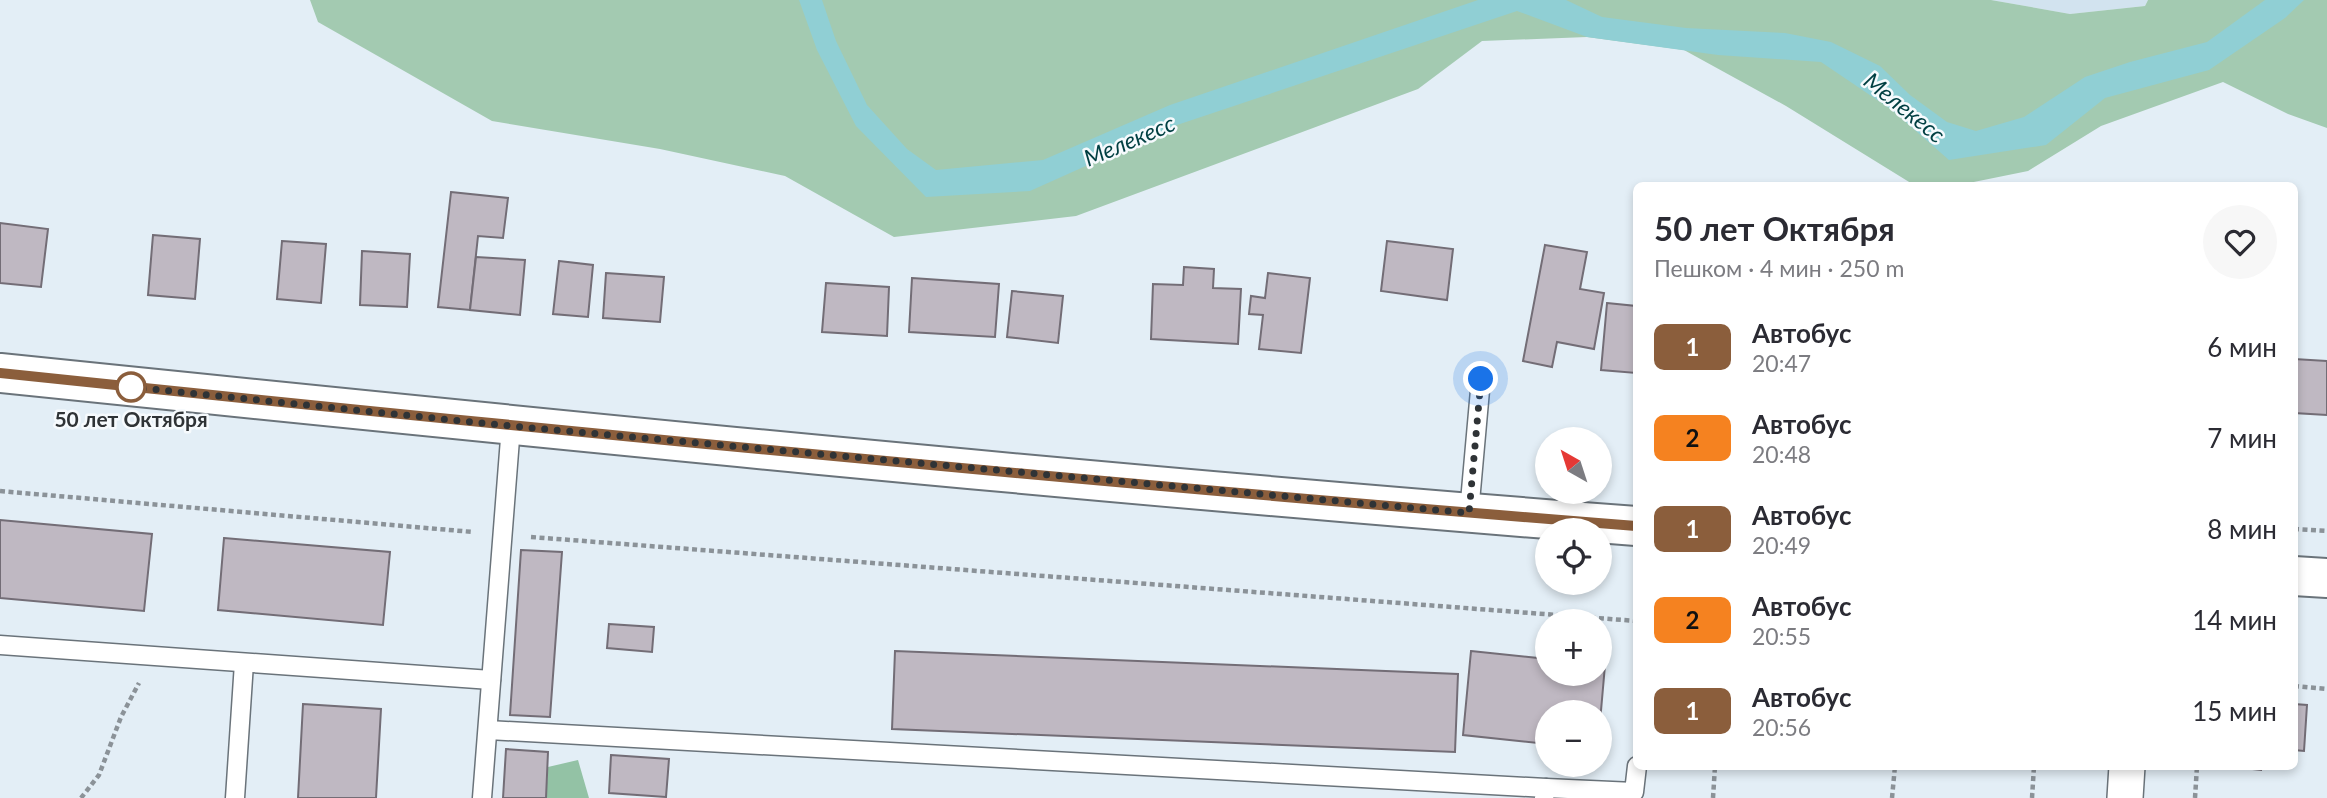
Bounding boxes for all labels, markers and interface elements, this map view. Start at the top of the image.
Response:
water label: Мелекесс [1859,66,1951,148]
water label: Мелекесс [1079,108,1179,172]
button: heart [2203,205,2277,279]
text: 50 лет Октября [1654,208,1895,248]
text: Пешком · 4 мин · 250 m [1654,254,1904,282]
text: Автобус [1752,317,1851,349]
text: 6 мин [2207,331,2277,363]
text: 1 [1686,332,1699,361]
text: 20:47 [1752,349,1811,377]
your location [1463,361,1498,396]
marker: 50 лет Октября [116,372,146,402]
place label: 50 лет Октября [54,406,208,431]
text: Автобус [1752,408,1851,440]
text: 7 мин [2207,422,2277,454]
text: 2 [1686,423,1699,452]
north arrow [1535,427,1612,504]
map controls [1535,427,1612,777]
text: 20:48 [1752,440,1811,468]
text: Автобус [1752,499,1851,531]
text: 8 мин [2207,513,2277,545]
text: 1 [1686,514,1699,543]
button: locate [1535,518,1612,595]
text: 20:49 [1752,531,1811,559]
text: Автобус [1752,590,1851,622]
text: 14 мин [2192,604,2277,636]
text: 2 [1686,605,1699,634]
button: + [1535,609,1612,686]
text: 20:55 [1752,622,1811,650]
text: Автобус [1752,681,1851,713]
text: 15 мин [2192,695,2277,727]
text: 1 [1686,696,1699,725]
button: − [1535,700,1612,777]
text: 20:56 [1752,713,1811,741]

